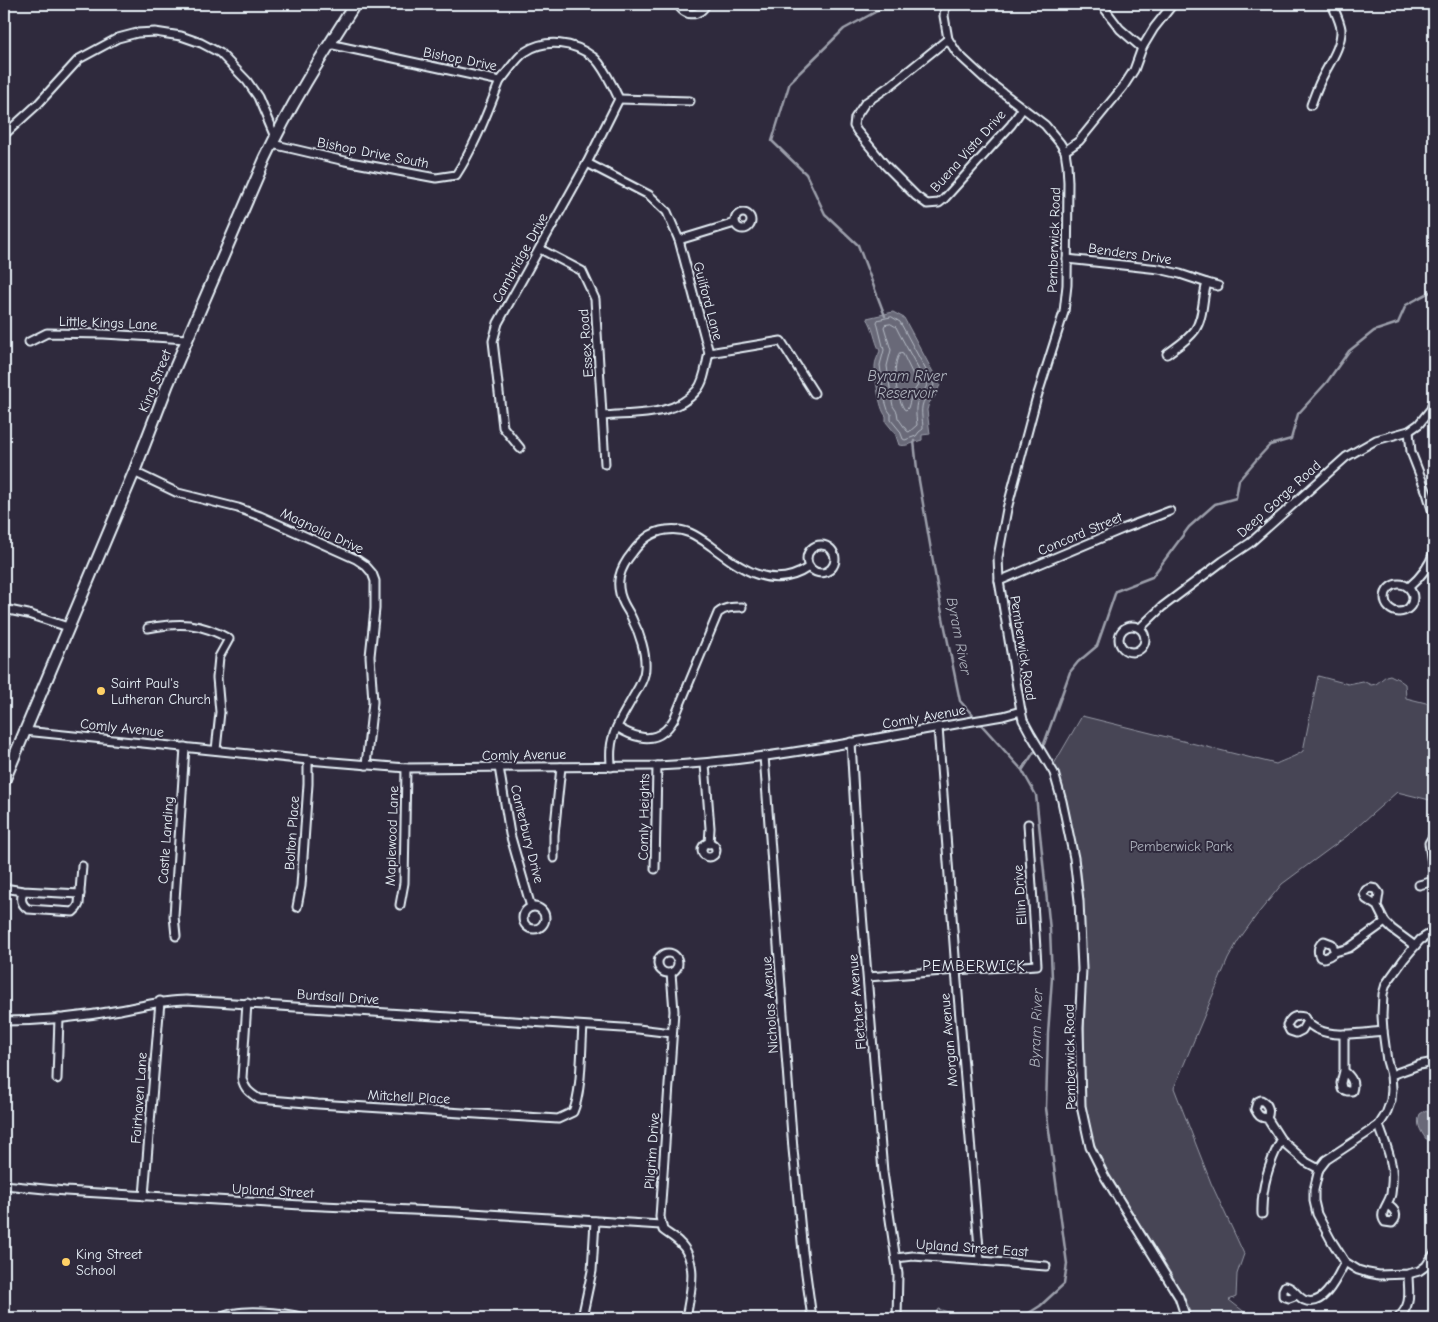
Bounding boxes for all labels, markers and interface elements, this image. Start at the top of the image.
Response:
street label: Bishop Drive [422,44,498,74]
street label: Buena Vista Drive [927,106,1009,196]
street label: Bishop Drive South [316,134,430,172]
street label: Pemberwick Road [1044,187,1064,293]
street label: Cambridge Drive [488,210,552,306]
street label: Benders Drive [1087,240,1173,268]
street label: Guilford Lane [689,260,727,342]
street label: Essex Road [575,308,597,378]
street label: Little Kings Lane [59,313,157,333]
street label: King Street [135,346,176,415]
water label: Byram River Reservoir [868,367,947,402]
street label: Deep Gorge Road [1234,457,1324,541]
street label: Magnolia Drive [278,504,366,558]
street label: Concord Street [1035,508,1126,559]
street label: Pemberwick Road [1006,594,1040,702]
water label: Byram River [943,596,976,677]
place label: Saint Paul's Lutheran Church [111,675,211,708]
marker: Saint Paul's Lutheran Church [95,685,107,697]
street label: Comly Avenue [881,701,967,733]
street label: Comly Avenue [79,715,165,741]
street label: Comly Avenue [482,746,566,764]
street label: Comly Heights [635,773,653,860]
street label: Canterbury Drive [507,783,547,885]
street label: Maplewood Lane [382,786,402,886]
street label: Bolton Place [281,795,303,871]
street label: Castle Landing [154,796,178,884]
park label: Pemberwick Park [1130,838,1232,855]
street label: Ellin Drive [1009,864,1031,926]
street label: Fletcher Avenue [844,953,870,1051]
street label: Nicholas Avenue [758,956,782,1054]
district label: PEMBERWICK [922,957,1026,975]
street label: Burdsall Drive [296,986,380,1008]
water label: Byram River [1026,987,1046,1068]
street label: Morgan Avenue [936,992,962,1088]
street label: Pemberwick Road [1061,1004,1079,1110]
street label: Fairhaven Lane [127,1052,151,1144]
street label: Mitchell Place [367,1086,451,1108]
street label: Pilgrim Drive [641,1112,663,1190]
street label: Upland Street [231,1180,316,1202]
street label: Upland Street East [915,1236,1030,1260]
place label: King Street School [76,1246,143,1279]
marker: King Street School [60,1256,72,1268]

